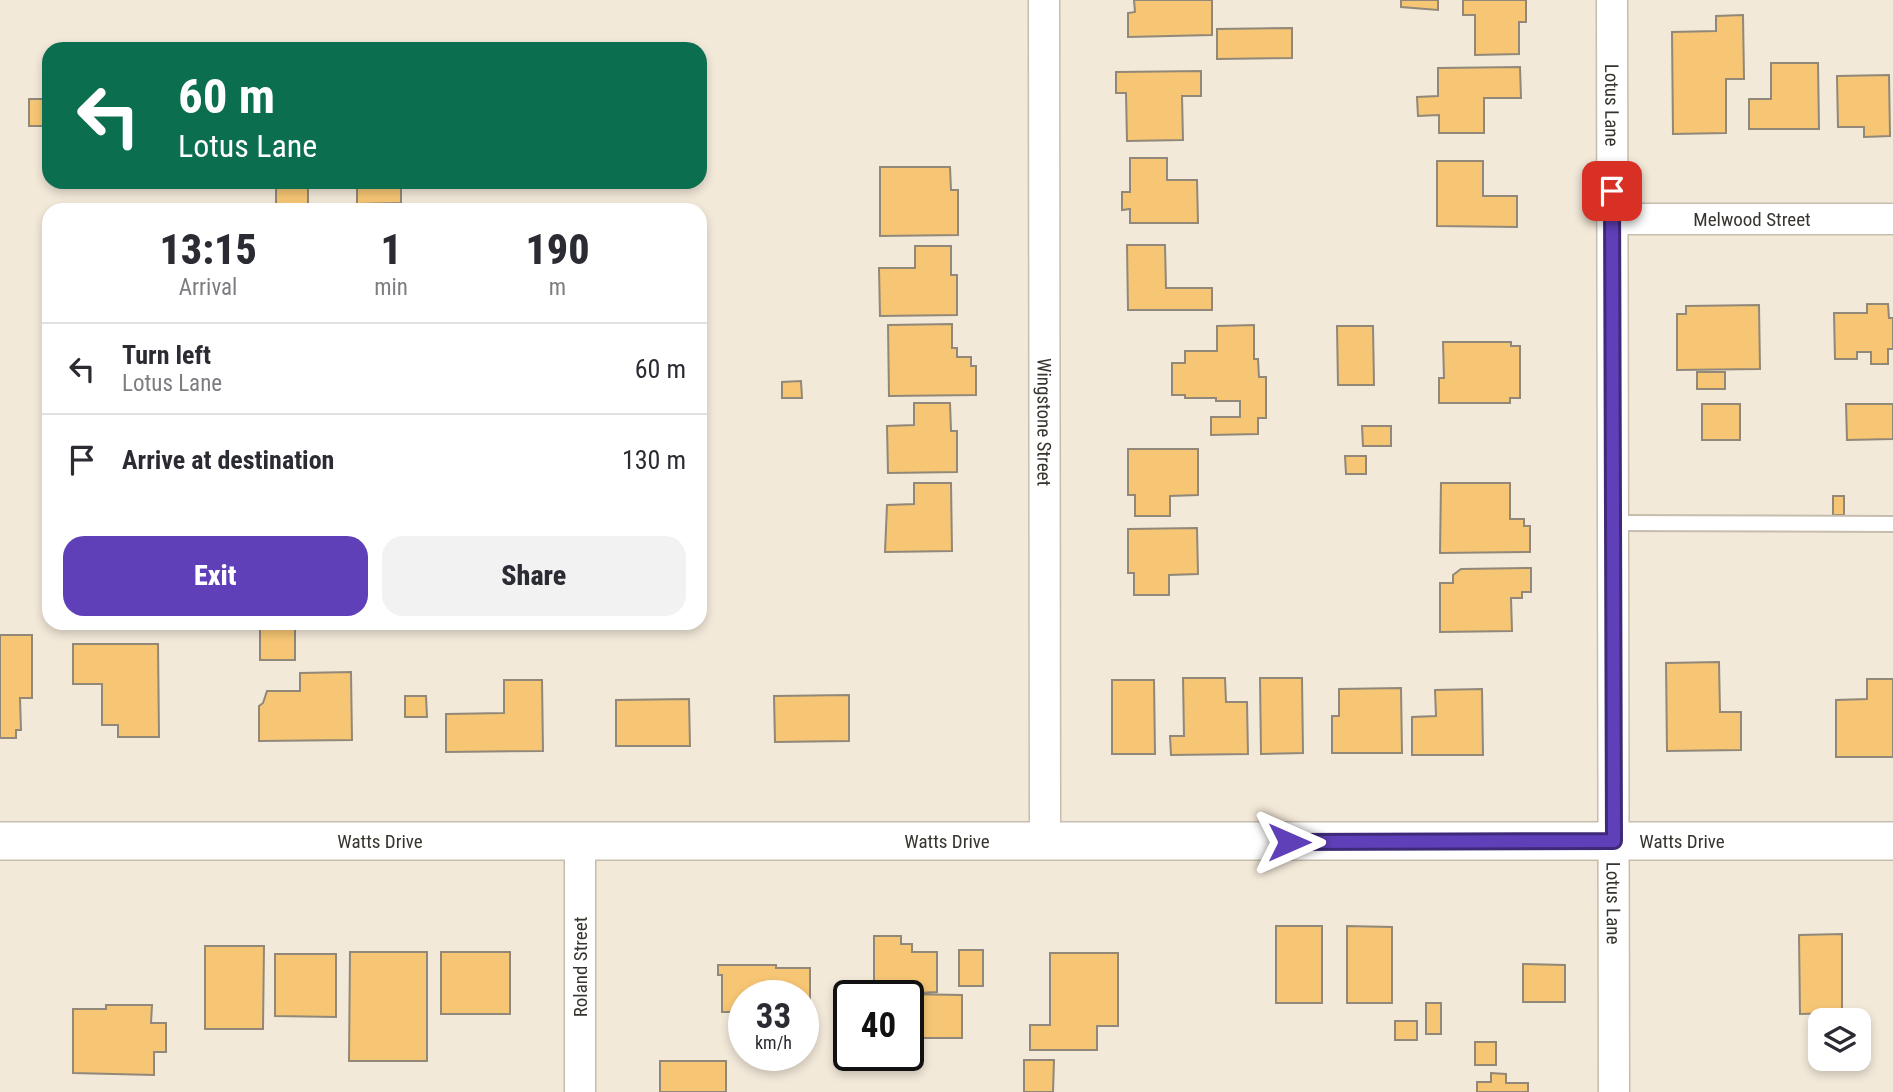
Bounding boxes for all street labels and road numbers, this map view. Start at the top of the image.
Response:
street label: Lotus Lane [1601,64,1624,146]
street label: Melwood Street [1693,208,1811,231]
street label: Wingstone Street [1033,358,1056,486]
street label: Watts Drive [337,830,423,853]
street label: Watts Drive [904,830,990,853]
street label: Watts Drive [1639,830,1725,853]
street label: Lotus Lane [1602,862,1625,944]
street label: Roland Street [569,917,592,1017]

